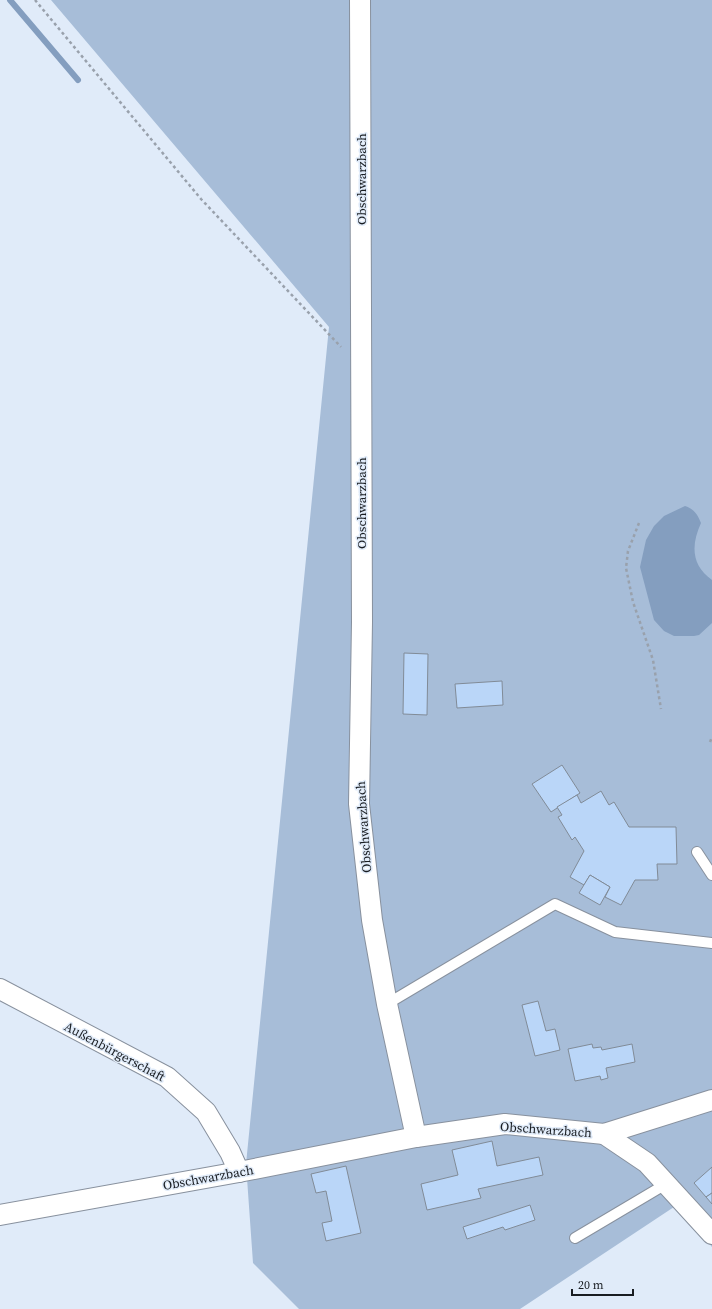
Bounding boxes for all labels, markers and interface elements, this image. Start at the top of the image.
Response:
street label: Obschwarzbach [353,133,370,225]
street label: Obschwarzbach [353,457,370,549]
street label: Obschwarzbach [352,780,375,873]
street label: Außenbürgerschaft [61,1018,169,1085]
street label: Obschwarzbach [500,1118,593,1141]
street label: Obschwarzbach [161,1161,255,1194]
scale bar [572,1271,633,1297]
text: 20 m [578,1277,604,1293]

